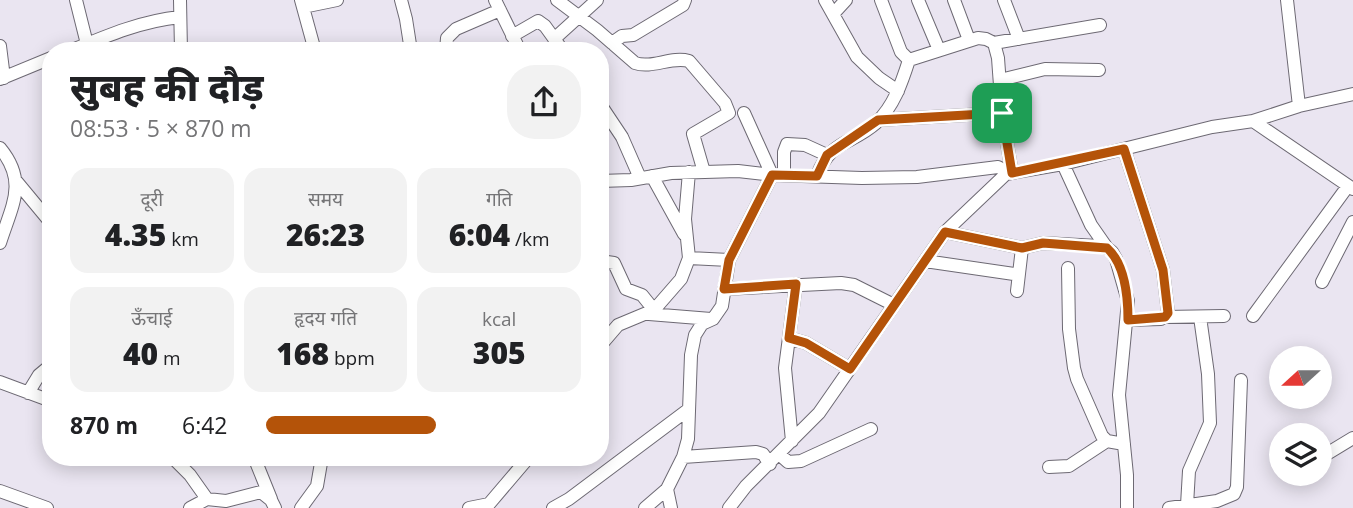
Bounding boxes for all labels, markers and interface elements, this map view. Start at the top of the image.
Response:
text: सुबह की दौड़ [70,60,264,112]
button: share [507,65,581,139]
pin [972,83,1032,143]
icon: arrive [983,94,1021,132]
text: 08:53 · 5 × 870 m [70,112,252,144]
text: दूरी [140,186,163,212]
text: समय [308,186,343,212]
text: गति [486,186,512,212]
text: 4.35 [105,214,166,255]
text: 26:23 [286,214,365,255]
text: 6:04 [449,214,510,255]
text: km [166,226,199,252]
text: /km [510,226,550,252]
text: ऊँचाई [131,305,172,331]
text: हृदय गति [294,305,357,331]
text: kcal [482,306,516,332]
text: 305 [473,332,526,373]
text: 40 [123,333,158,374]
text: 168 [276,333,329,374]
text: m [158,345,181,371]
text: bpm [329,345,375,371]
north arrow [1269,346,1332,410]
map controls [1269,346,1332,486]
text: 870 m [70,409,138,441]
text: 6:42 [182,409,228,441]
button: layers [1269,423,1332,486]

